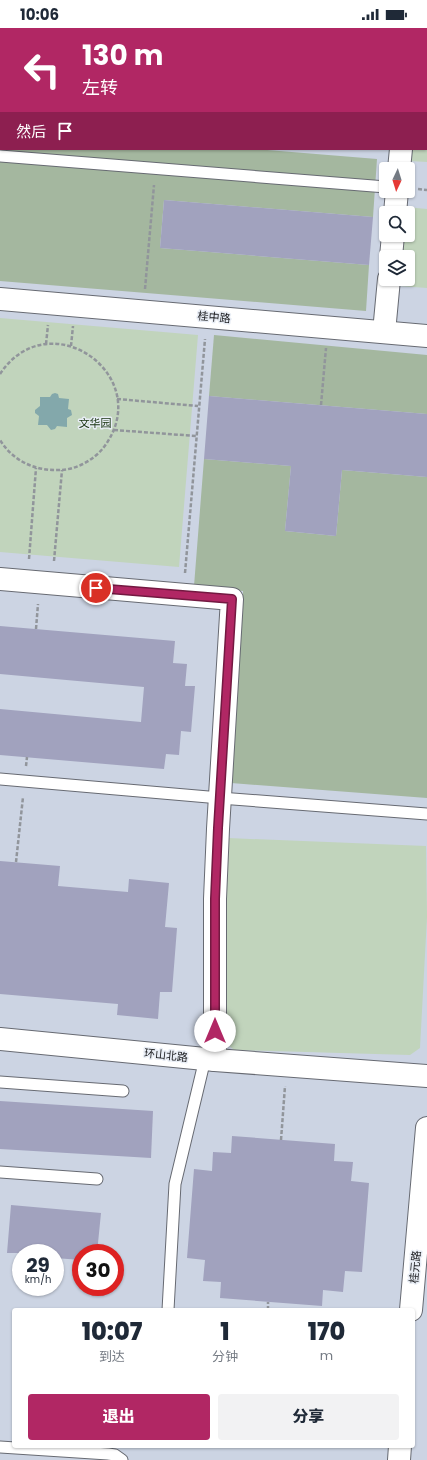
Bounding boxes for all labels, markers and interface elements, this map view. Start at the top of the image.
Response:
text: 10:06 [20,4,59,25]
text: 130 m [82,36,163,75]
icon: left [16,44,68,96]
text: 左转 [82,75,118,100]
icon: arrive [54,120,76,142]
text: 然后 [16,121,46,142]
north arrow [379,162,415,198]
map controls [379,162,415,286]
button: search [379,206,415,242]
button: layers [379,250,415,286]
street label: 桂中路 [197,308,231,326]
park label: 文华园 [79,415,112,431]
pin [79,571,113,605]
icon: arrive [85,577,107,599]
position arrow [194,1010,236,1052]
street label: 环山北路 [143,1045,189,1065]
speed limit sign: 30 [72,1244,124,1296]
street label: 桂元路 [406,1250,424,1284]
text: 29 [26,1251,50,1279]
text: km/h [25,1272,51,1287]
text: 10:07 [82,1315,142,1348]
text: 1 [220,1315,230,1348]
text: 170 [308,1315,345,1348]
text: m [320,1346,333,1365]
text: 到达 [99,1347,125,1366]
text: 分钟 [212,1347,238,1366]
button: 退出 [28,1394,210,1440]
button: 分享 [218,1394,399,1440]

